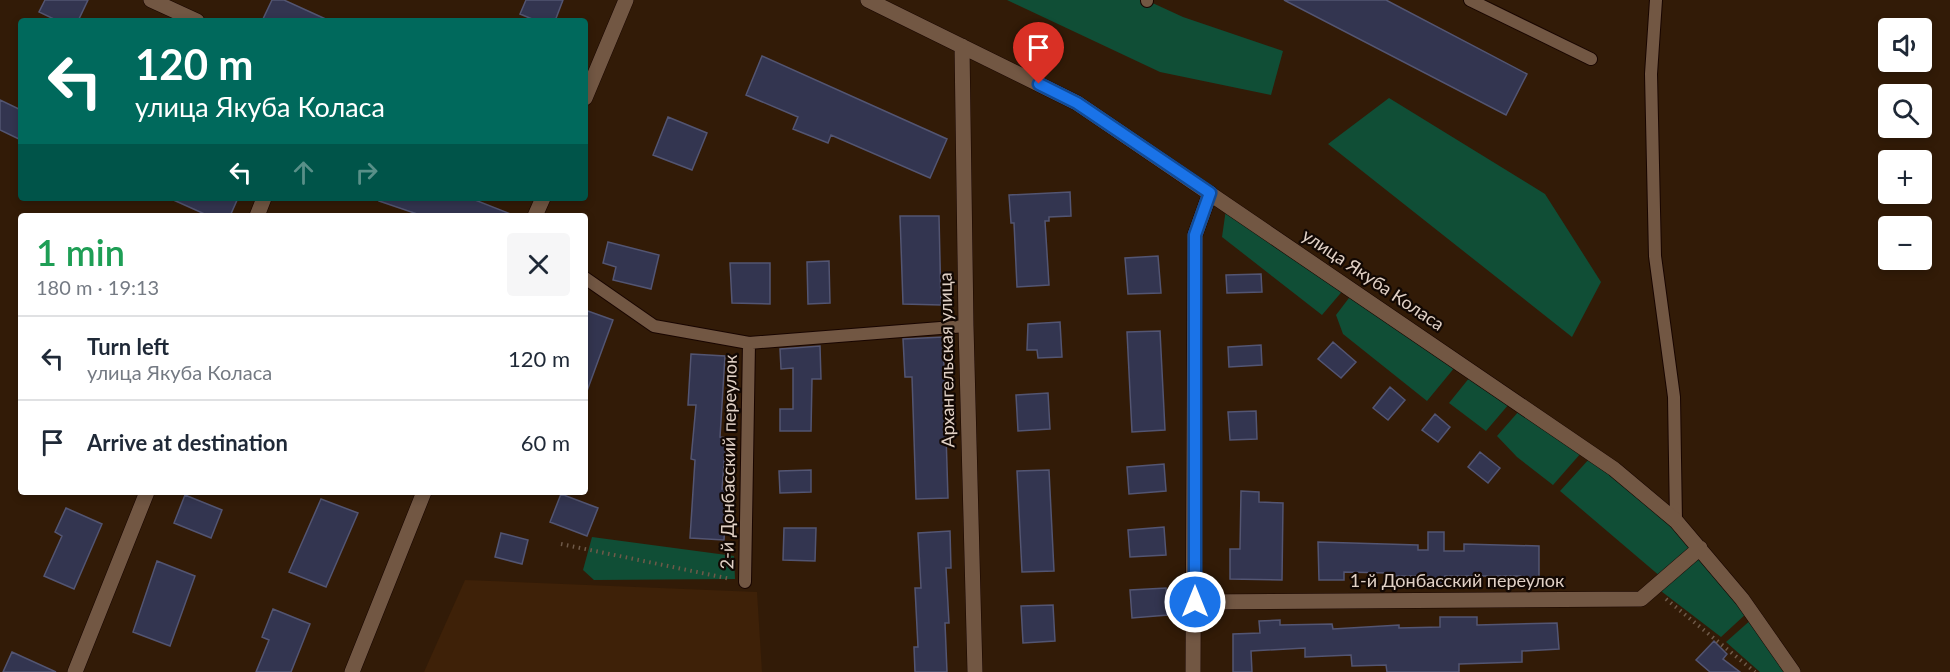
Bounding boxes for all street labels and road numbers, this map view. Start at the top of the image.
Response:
street label: улица Якуба Коласа [1298,223,1449,335]
street label: Архангельская улица [933,272,959,448]
street label: 2-й Донбасский переулок [715,354,741,570]
street label: 1-й Донбасский переулок [1350,569,1565,591]

